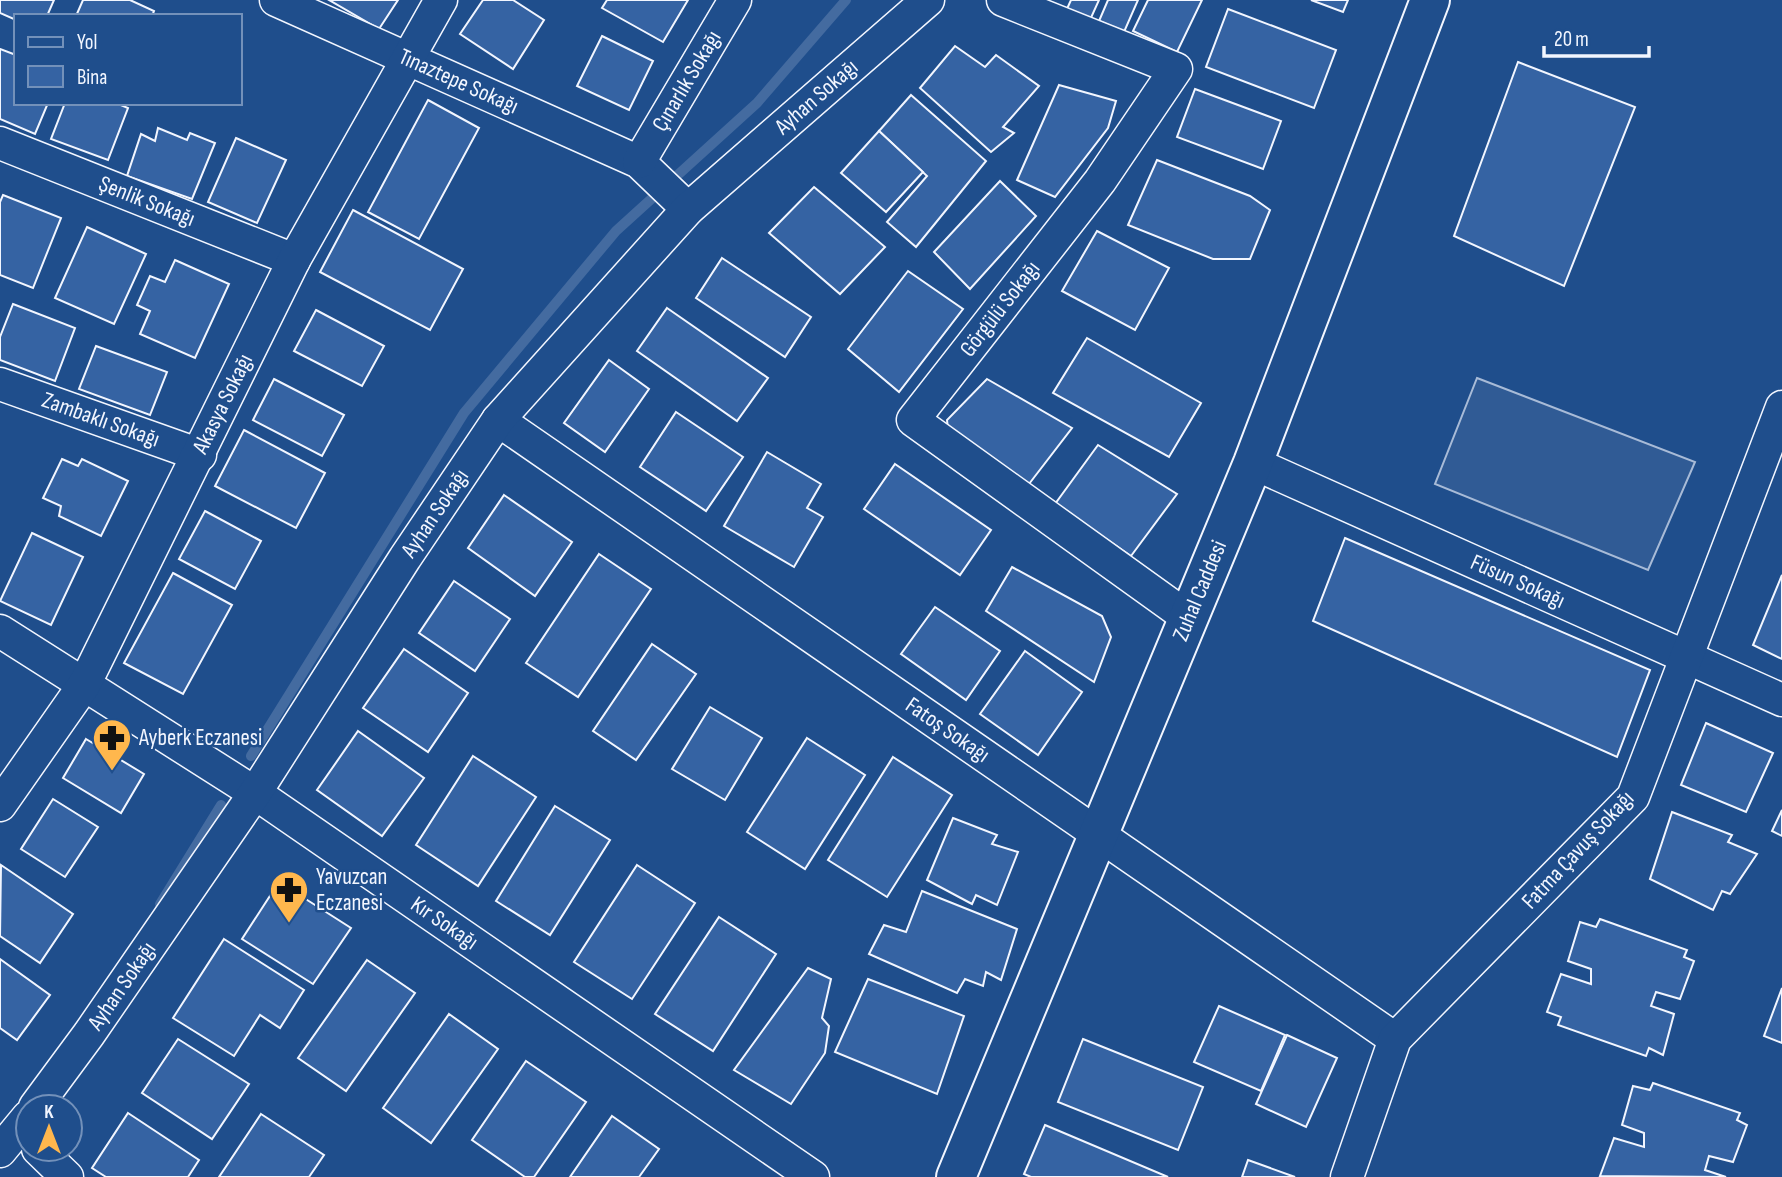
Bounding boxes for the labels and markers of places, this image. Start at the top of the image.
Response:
pharmacy icon: Ayberk Eczanesi [91,717,133,772]
place label: Ayberk Eczanesi [138,724,262,752]
place label: Yavuzcan Eczanesi [316,863,387,917]
pharmacy icon: Yavuzcan Eczanesi [268,869,310,924]

